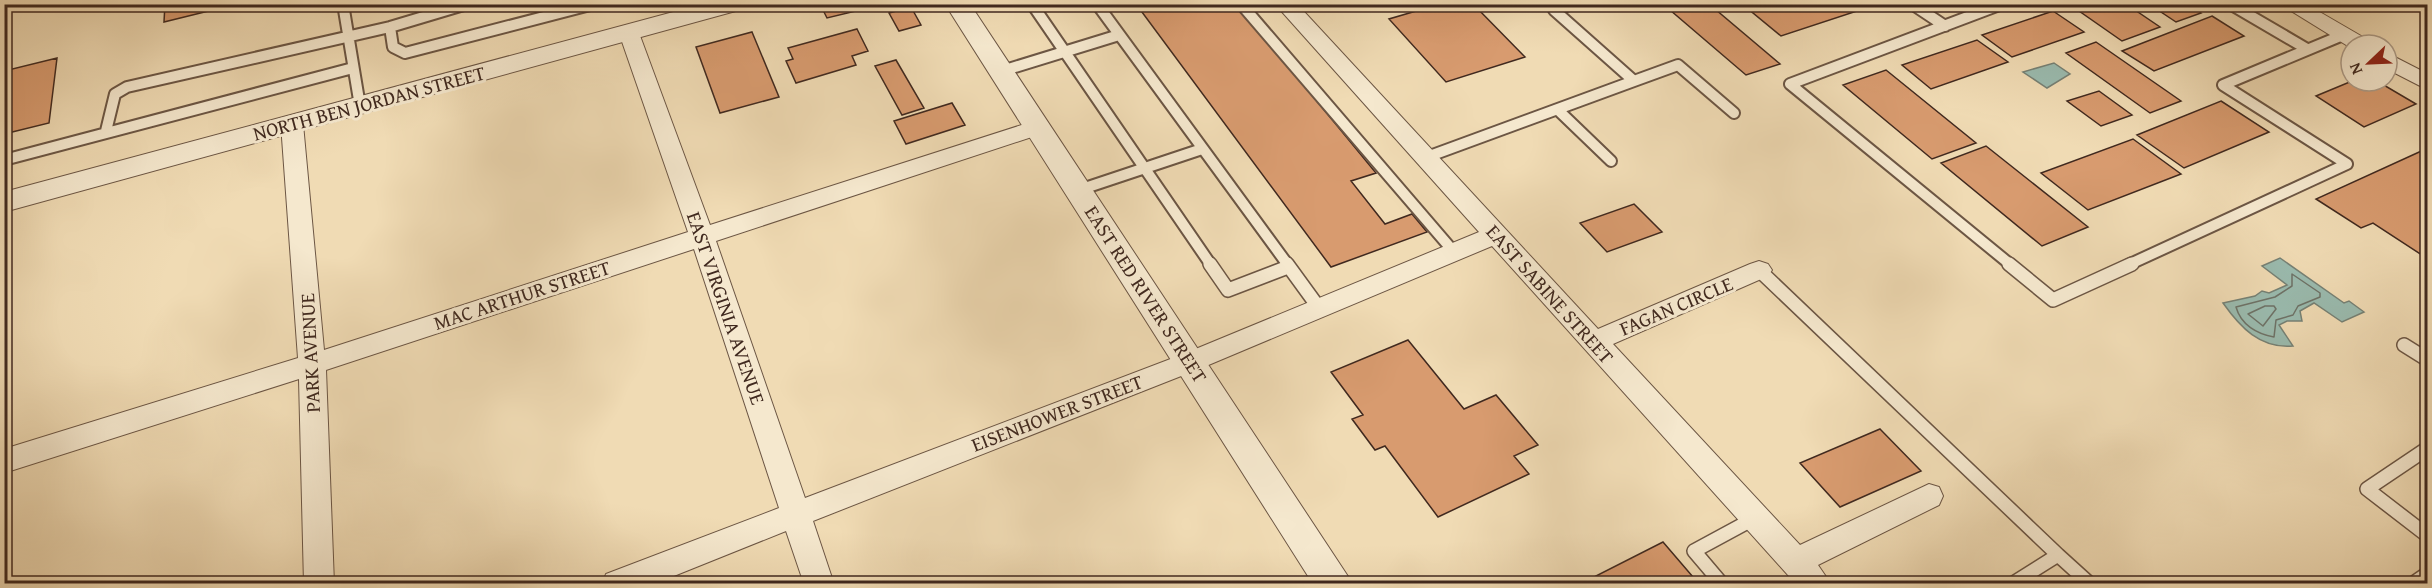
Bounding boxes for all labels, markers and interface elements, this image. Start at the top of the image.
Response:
north arrow [2339,33,2399,93]
street label: NORTH BEN JORDAN STREET [250,58,488,147]
text: N [2342,59,2368,78]
street label: EAST RED RIVER STREET [1078,199,1215,388]
street label: EAST VIRGINIA AVENUE [680,208,773,408]
street label: EAST SABINE STREET [1480,218,1621,370]
street label: MAC ARTHUR STREET [430,252,614,337]
street label: FAGAN CIRCLE [1615,269,1737,342]
street label: PARK AVENUE [292,293,327,414]
street label: EISENHOWER STREET [967,366,1147,459]

